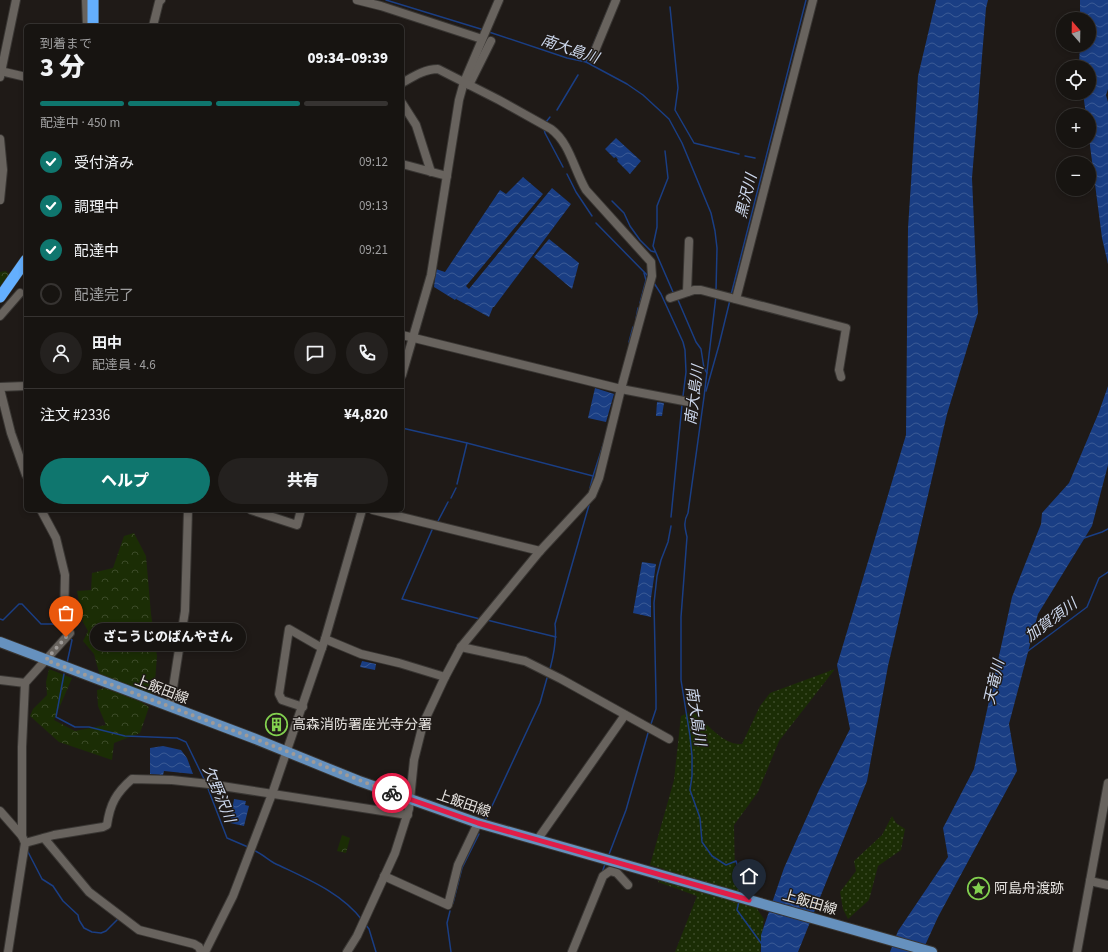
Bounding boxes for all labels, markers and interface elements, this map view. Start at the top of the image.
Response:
north arrow [1056,12,1096,52]
map controls [1056,12,1096,196]
water label: 南大島川 [538,30,604,70]
text: 到着まで [40,35,92,53]
text: 09:34–09:39 [307,48,388,69]
text: 3 分 [40,49,85,86]
button: locate [1056,60,1096,100]
button: + [1056,108,1096,148]
text: 配達中 · 450 m [40,114,120,132]
icon: check [40,151,62,173]
text: 受付済み [74,153,134,174]
text: 09:12 [359,153,388,171]
button: − [1056,156,1096,196]
water label: 黒沢川 [731,170,763,221]
icon: check [40,195,62,217]
text: 調理中 [74,197,119,218]
text: 09:13 [359,197,388,215]
icon: check [40,239,62,261]
text: 配達中 [74,241,119,262]
text: 09:21 [359,241,388,259]
text: 配達完了 [74,285,134,306]
button: person [40,332,82,374]
button: chat [294,332,336,374]
button: phone [346,332,388,374]
text: 田中 [92,333,122,354]
text: 配達員 · 4.6 [92,356,156,374]
water label: 南大島川 [680,362,709,426]
text: ¥4,820 [344,404,388,425]
text: 注文 #2336 [40,405,110,426]
button: ヘルプ [40,458,210,504]
button: 共有 [218,458,388,504]
water label: 加賀須川 [1021,593,1083,647]
pin [49,596,83,637]
icon: bag [55,602,77,624]
callout: ざこうじのぱんやさん [90,623,246,651]
text: ざこうじのぱんやさん [103,628,233,646]
water label: 天竜川 [979,656,1010,706]
street label: 上飯田線 [132,671,191,709]
water label: 南大島川 [680,685,711,749]
building icon: 高森消防署座光寺分署 [264,711,290,737]
place label: 高森消防署座光寺分署 [292,715,432,735]
water label: 欠野沢川 [197,762,241,828]
courier [372,773,412,813]
icon: bike [381,782,403,804]
street label: 上飯田線 [434,785,493,823]
pin [732,859,766,900]
icon: home [738,865,760,887]
place icon: 阿島舟渡跡 [965,875,991,901]
place label: 阿島舟渡跡 [994,879,1064,899]
street label: 上飯田線 [780,886,839,920]

